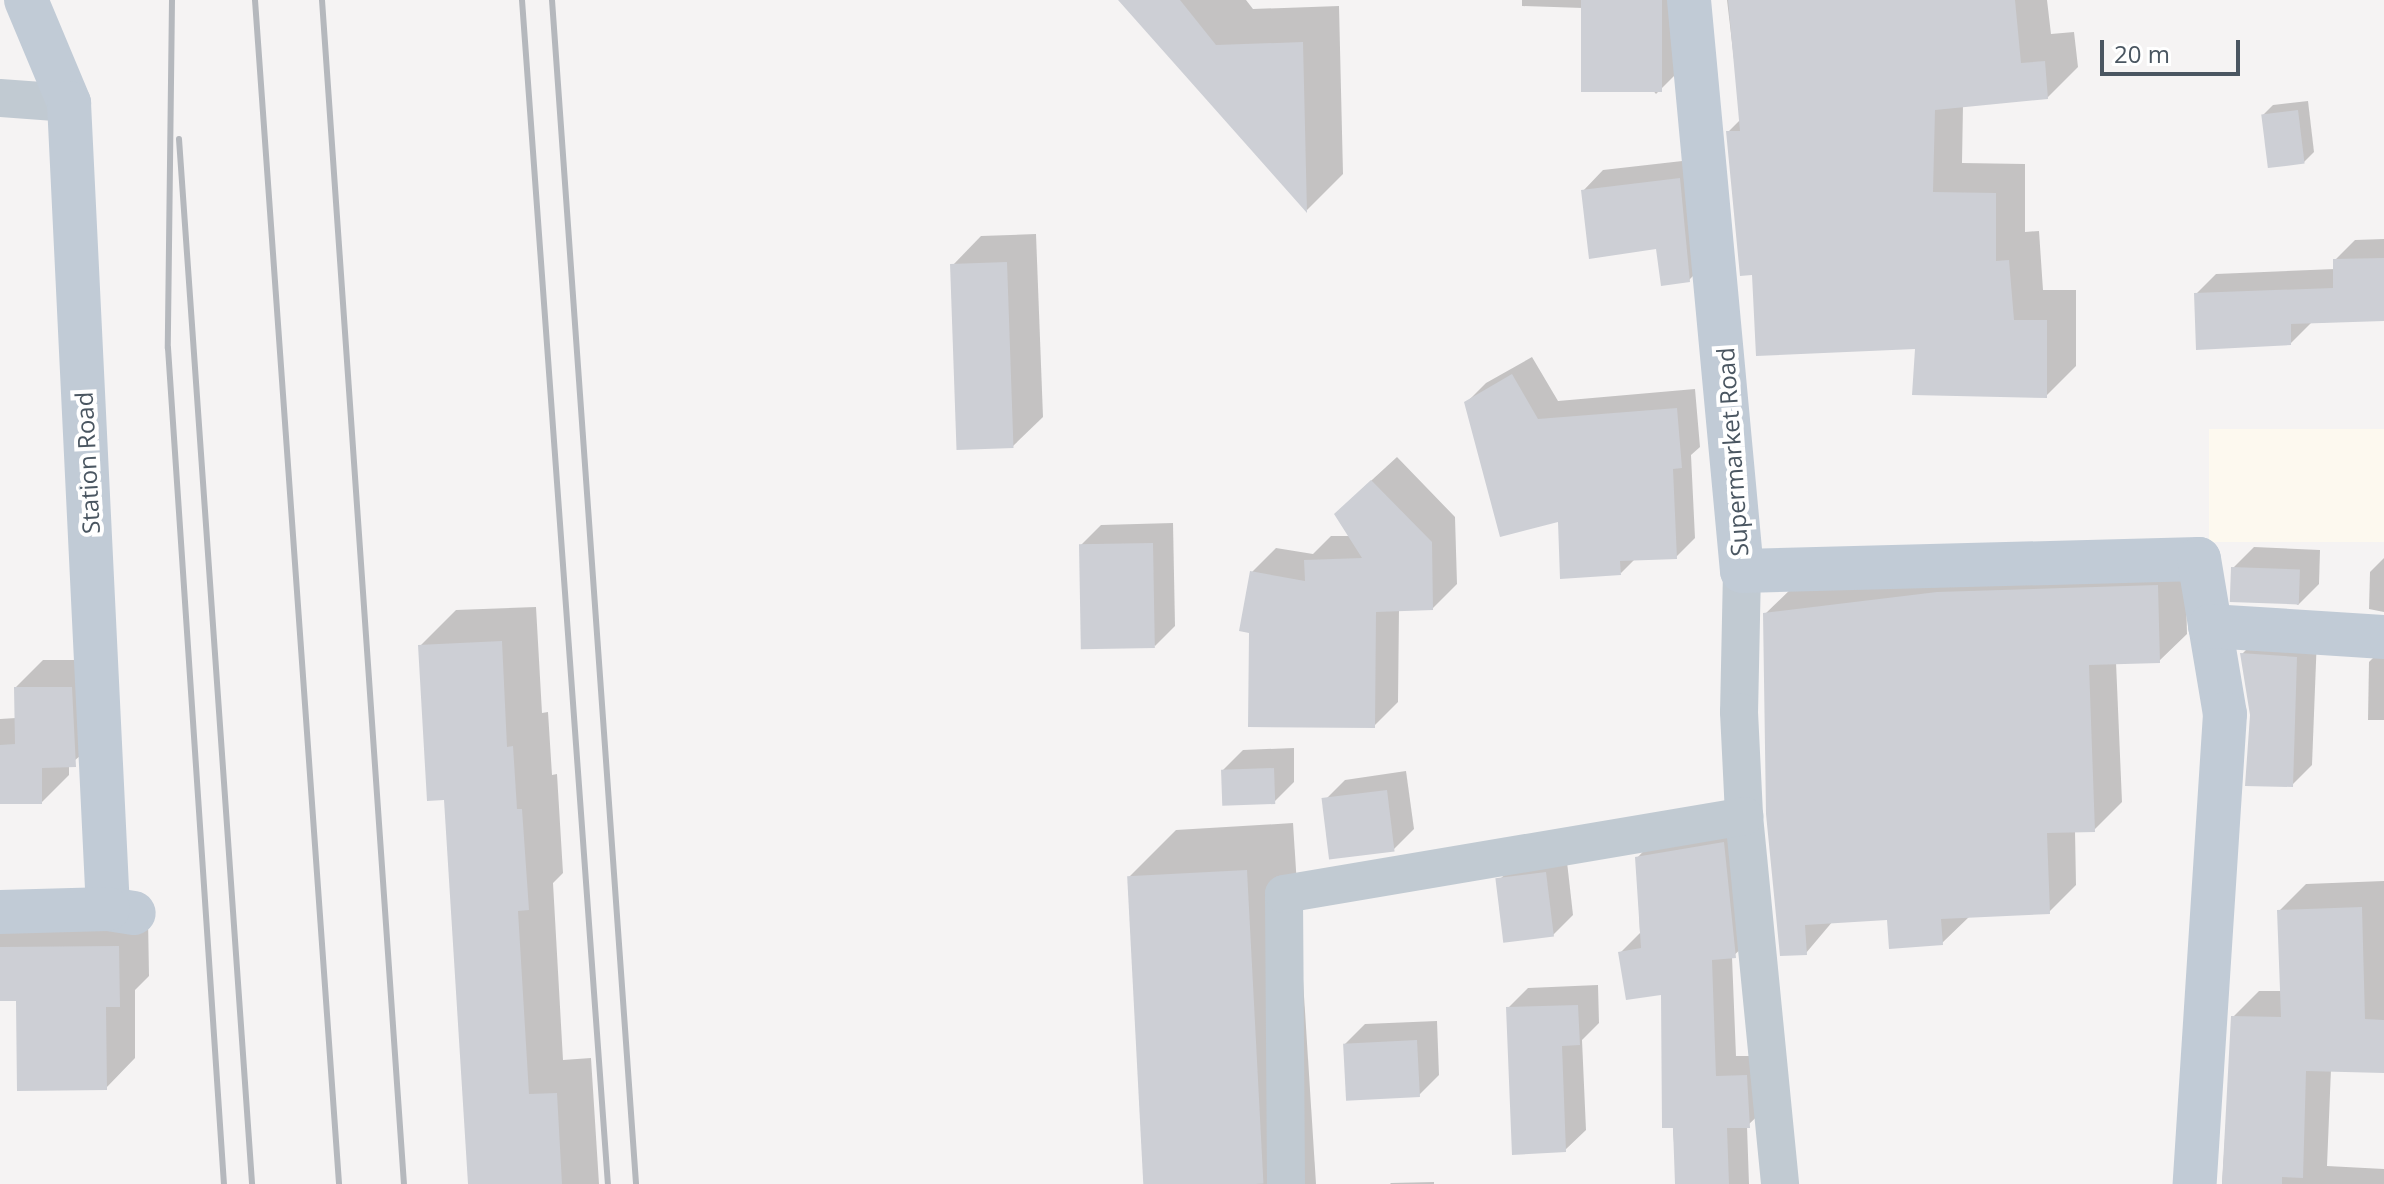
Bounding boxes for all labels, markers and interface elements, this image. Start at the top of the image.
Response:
scale bar [2104,24,2244,74]
text: 20 m [2114,37,2170,70]
street label: Supermarket Road [1710,347,1754,557]
street label: Station Road [69,391,105,535]

